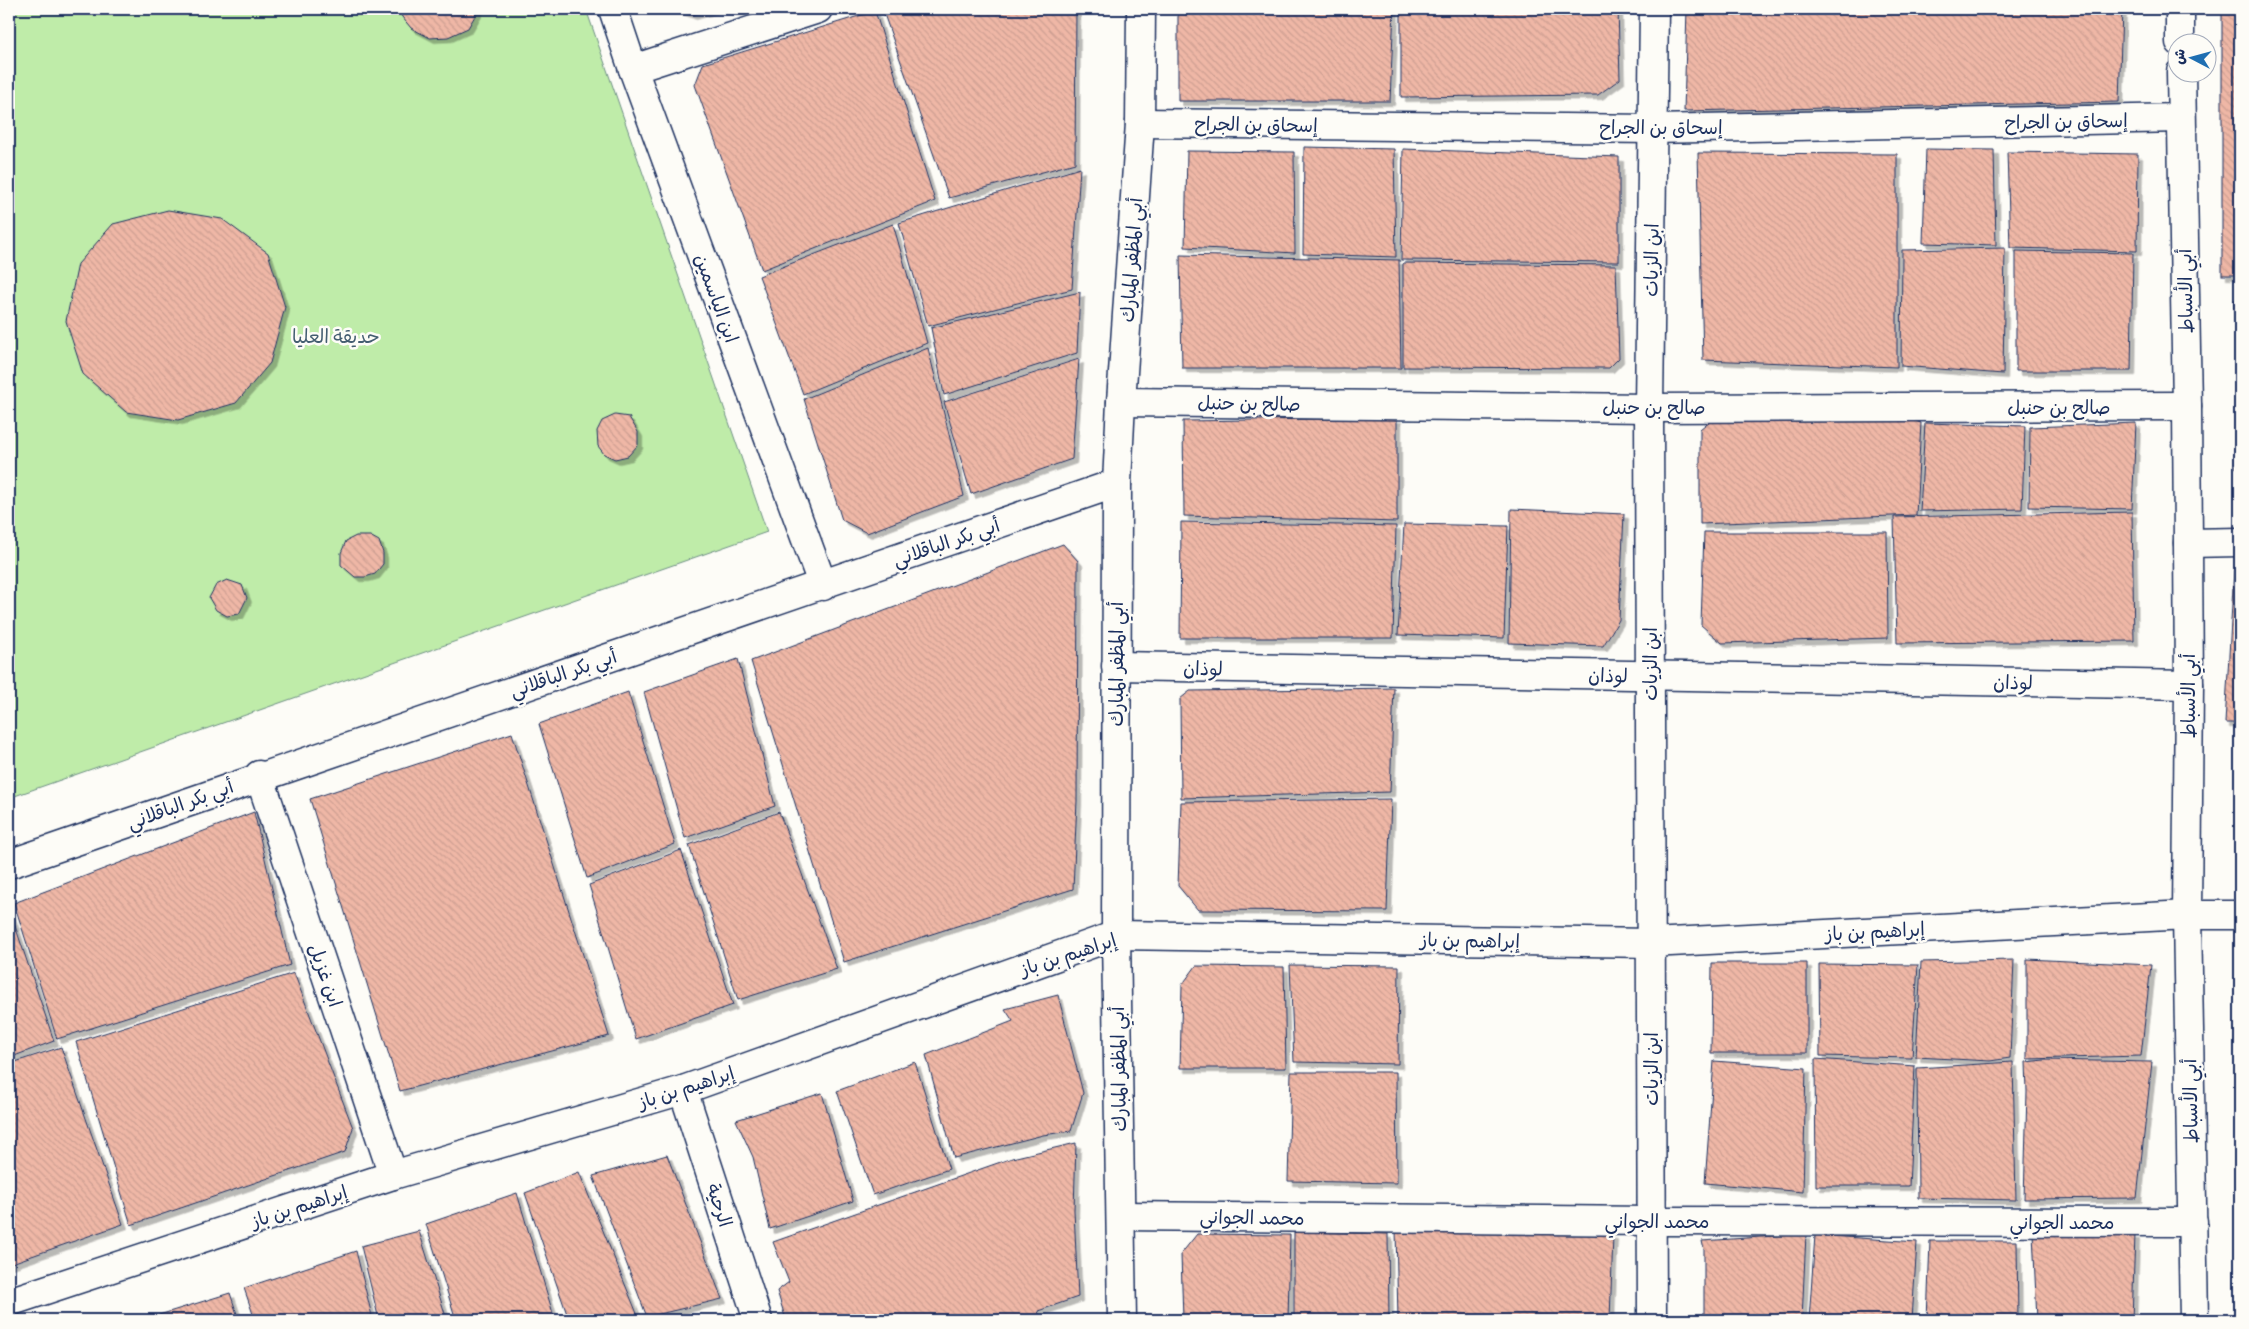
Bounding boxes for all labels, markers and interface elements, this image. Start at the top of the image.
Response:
north arrow [2166,32,2216,82]
text: ش [2168,48,2189,65]
street label: إسحاق بن الجراح [2004,107,2128,135]
street label: إسحاق بن الجراح [1194,110,1318,138]
street label: إسحاق بن الجراح [1599,114,1723,140]
street label: أبي المظفر المبارك [1114,196,1152,324]
street label: ابن الزيات [1637,223,1665,297]
street label: أبي الأسباط [2171,248,2203,334]
street label: ابن الياسمين [689,250,745,346]
park label: حديقة العليا [292,323,380,349]
street label: صالح بن حنبل [1197,389,1301,417]
street label: صالح بن حنبل [1602,394,1706,420]
street label: صالح بن حنبل [2007,394,2111,420]
street label: أبي بكر الباقلاني [889,511,1005,576]
street label: أبي المظفر المبارك [1103,601,1133,727]
street label: ابن الزيات [1637,627,1663,701]
street label: أبي بكر الباقلاني [506,642,622,707]
street label: أبي الأسباط [2175,653,2205,738]
street label: لوذان [1183,655,1223,681]
street label: لوذان [1588,662,1628,688]
street label: لوذان [1993,669,2033,695]
street label: أبي بكر الباقلاني [123,773,239,839]
street label: إبراهيم بن باز [1822,915,1926,949]
street label: إبراهيم بن باز [1015,926,1120,984]
street label: إبراهيم بن باز [1418,926,1520,956]
street label: ابن غزيل [303,940,349,1010]
street label: أبي المظفر المبارك [1104,1006,1136,1132]
street label: ابن الزيات [1638,1032,1664,1106]
street label: أبي الأسباط [2176,1058,2208,1144]
street label: إبراهيم بن باز [633,1059,738,1117]
street label: إبراهيم بن باز [246,1178,351,1236]
street label: الرحية [701,1180,739,1230]
street label: محمد الجواني [1199,1203,1305,1235]
street label: محمد الجواني [1605,1208,1709,1238]
street label: محمد الجواني [2010,1209,2114,1239]

